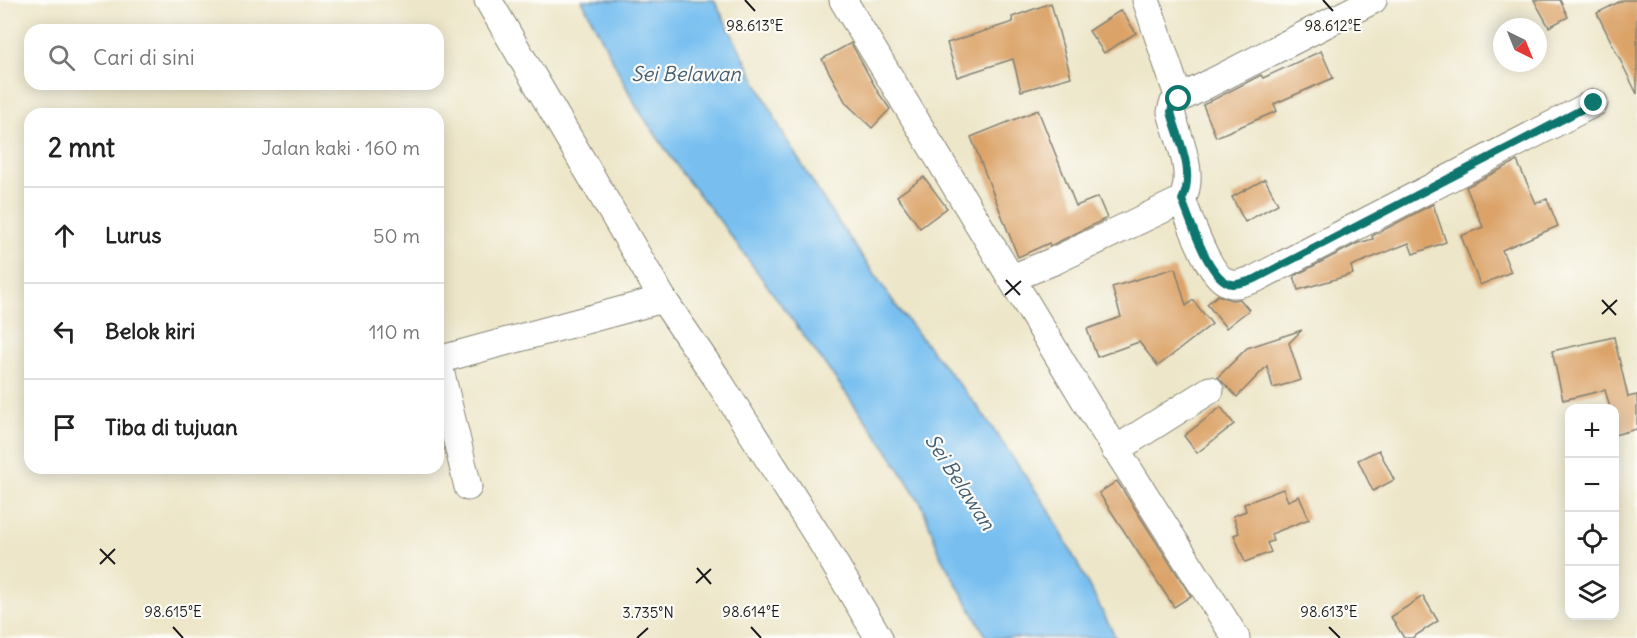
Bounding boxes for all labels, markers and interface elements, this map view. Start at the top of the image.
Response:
text: 98.613°E [726,16,784,35]
text: 98.612°E [1304,16,1362,35]
north arrow [1493,18,1547,72]
search box [24,24,444,90]
icon: search [45,41,78,74]
text: Cari di sini [93,43,195,71]
water label: Sei Belawan [631,61,741,86]
route start [1165,85,1191,111]
route end [1580,89,1606,115]
text: 2 mnt [48,131,115,164]
text: Jalan kaki · 160 m [261,135,420,160]
icon: ahead [48,219,81,252]
text: Lurus [105,221,161,249]
text: 50 m [373,223,420,248]
icon: left [48,315,81,348]
text: Belok kiri [105,317,195,345]
text: 110 m [369,319,420,344]
map controls [1565,404,1619,620]
button: + [1565,404,1619,458]
icon: arrive [48,411,81,444]
text: Tiba di tujuan [105,413,238,441]
water label: Sei Belawan [920,429,1001,535]
button: − [1565,458,1619,512]
button: locate [1565,512,1619,566]
button: layers [1565,566,1619,620]
text: 98.615°E [144,602,202,621]
text: 98.614°E [722,602,780,621]
text: 98.613°E [1300,602,1358,621]
text: 3.735°N [622,603,674,622]

